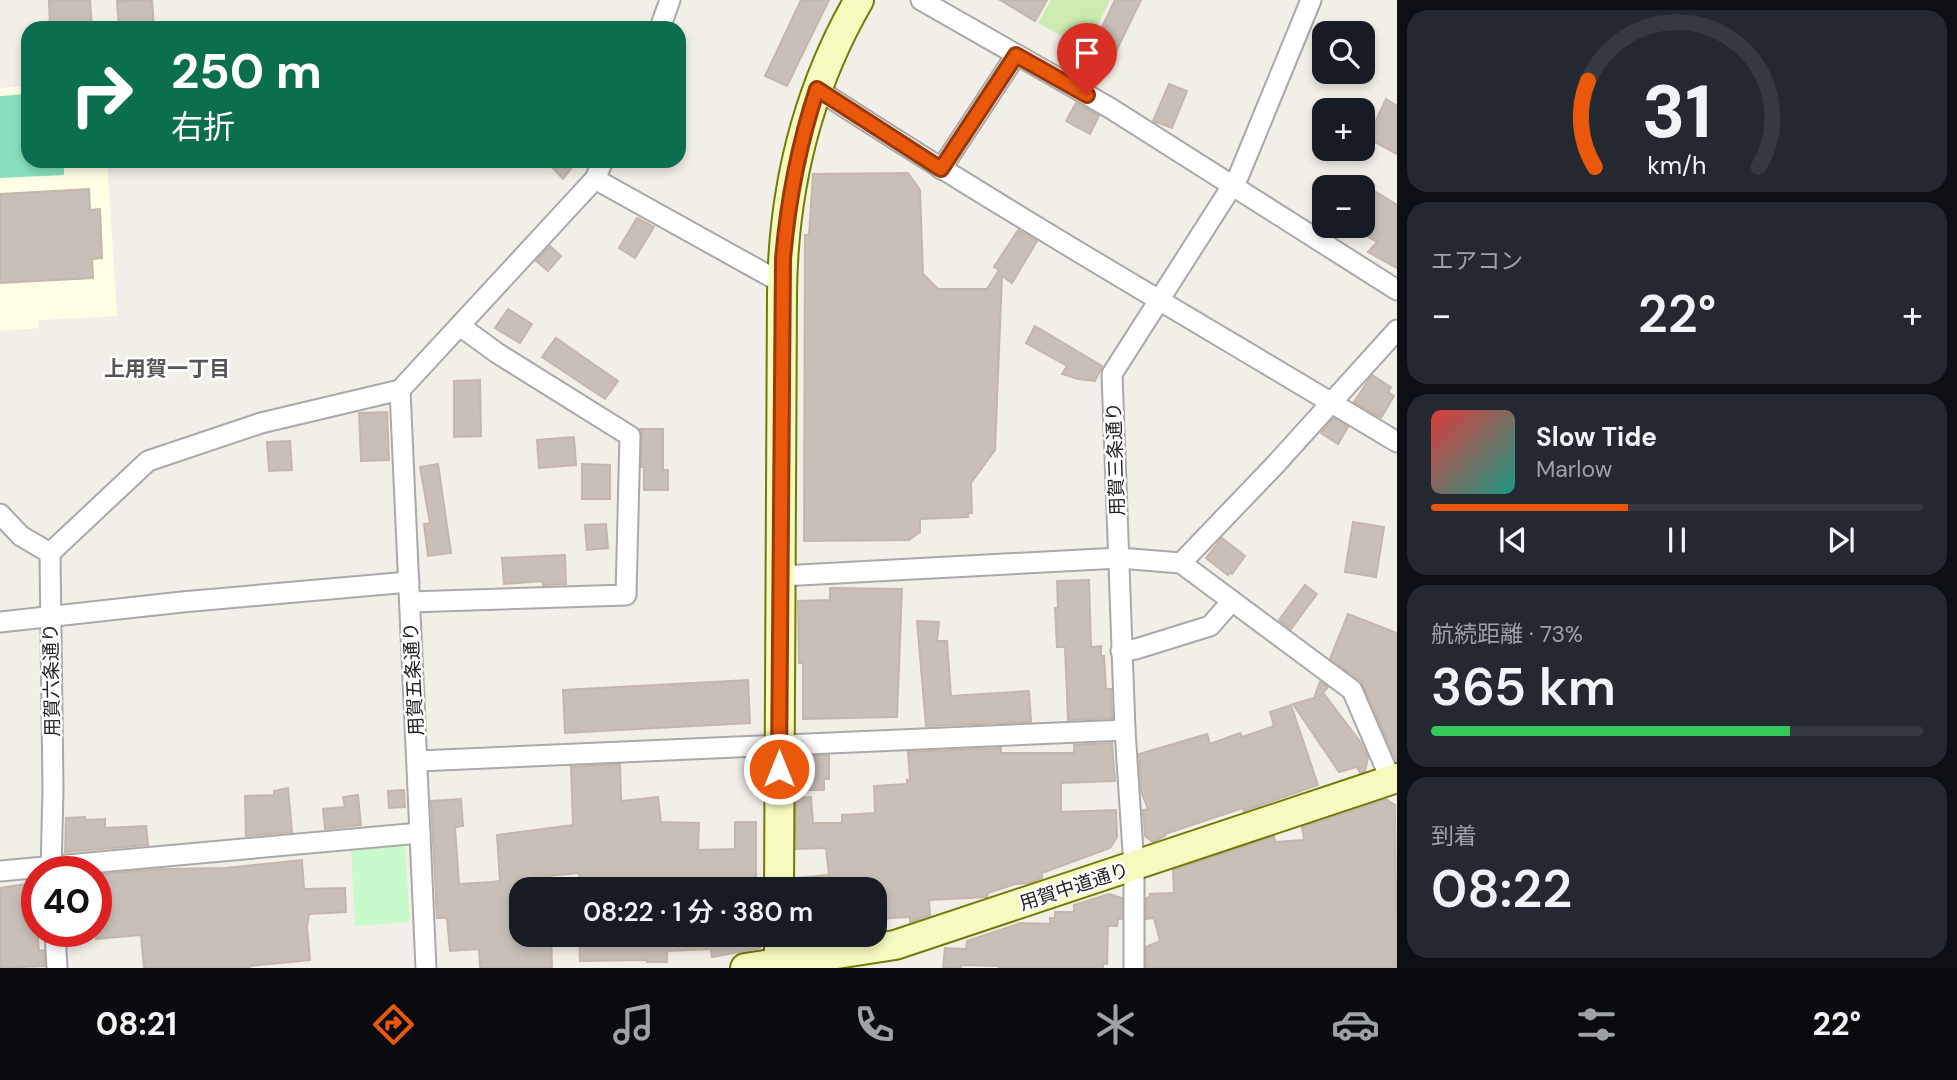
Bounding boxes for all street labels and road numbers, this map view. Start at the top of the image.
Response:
street label: 用賀三条通り [1101,402,1130,516]
street label: 用賀五条通り [398,621,429,737]
street label: 用賀六条通り [38,623,65,737]
street label: 用賀中道通り [1016,857,1132,916]

